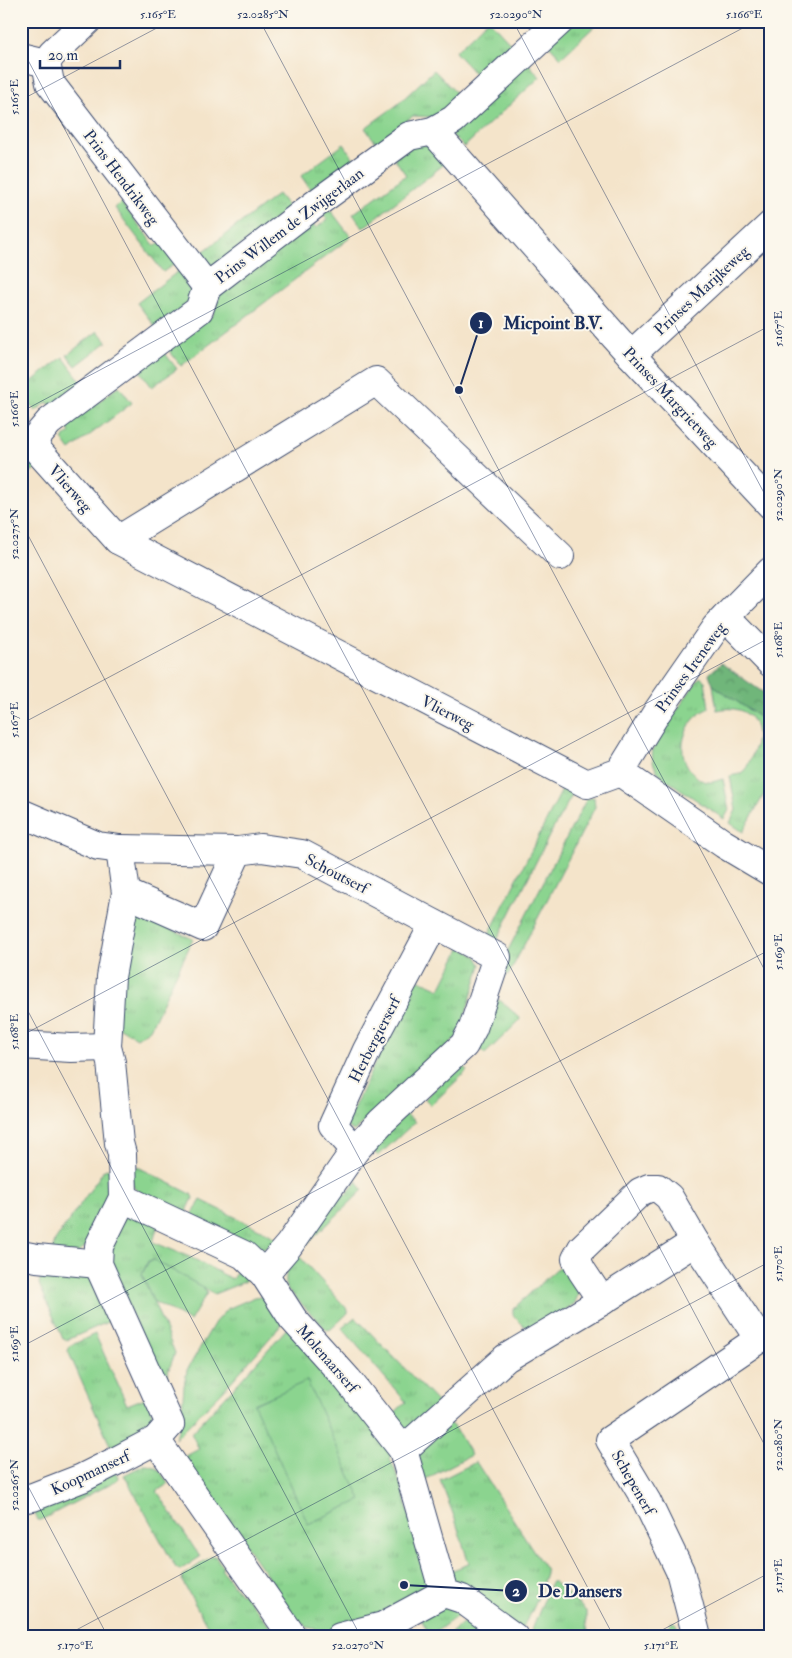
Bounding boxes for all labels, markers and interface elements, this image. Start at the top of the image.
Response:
text: 5.165°E [140,7,176,22]
text: 52.0285°N [237,7,289,22]
text: 52.0290°N [489,7,543,22]
text: 5.166°E [726,7,763,22]
scale bar [40,38,120,70]
text: 20 m [48,46,78,65]
text: 5.165°E [7,79,22,115]
street label: Prins Hendrikweg [79,126,164,230]
street label: Prins Willem de Zwijgerlaan [211,163,368,288]
street label: Prinses Marijkeweg [650,241,754,340]
callout: Micpoint B.V. [469,307,613,340]
text: 5.167°E [771,311,786,347]
text: Micpoint B.V. [502,312,603,335]
text: 1 [478,314,484,333]
street label: Prinses Margrietweg [618,343,723,453]
text: 5.166°E [7,390,22,427]
street label: Vlierweg [44,461,97,518]
text: 52.0290°N [771,468,786,522]
text: 52.0275°N [7,508,22,560]
street label: Prinses Ireneweg [651,618,731,717]
text: 5.168°E [771,622,786,658]
street label: Vlierweg [418,691,478,735]
text: 5.167°E [7,702,22,738]
street label: Schoutserf [302,850,374,900]
text: 5.169°E [771,933,786,970]
street label: Herbergierserf [345,991,406,1086]
text: 5.168°E [7,1014,22,1050]
text: 5.170°E [771,1246,786,1282]
street label: Molenaarserf [292,1320,364,1399]
text: 5.169°E [7,1325,22,1362]
text: 52.0280°N [771,1418,786,1471]
street label: Koopmanserf [48,1445,136,1501]
street label: Schepenerf [606,1447,661,1521]
text: 52.0265°N [7,1459,22,1511]
text: 5.171°E [771,1558,786,1593]
callout: De Dansers [504,1574,632,1607]
text: De Dansers [538,1580,622,1603]
text: 2 [512,1582,520,1601]
text: 5.170°E [57,1638,93,1653]
text: 52.0270°N [332,1638,384,1653]
text: 5.171°E [644,1638,679,1653]

